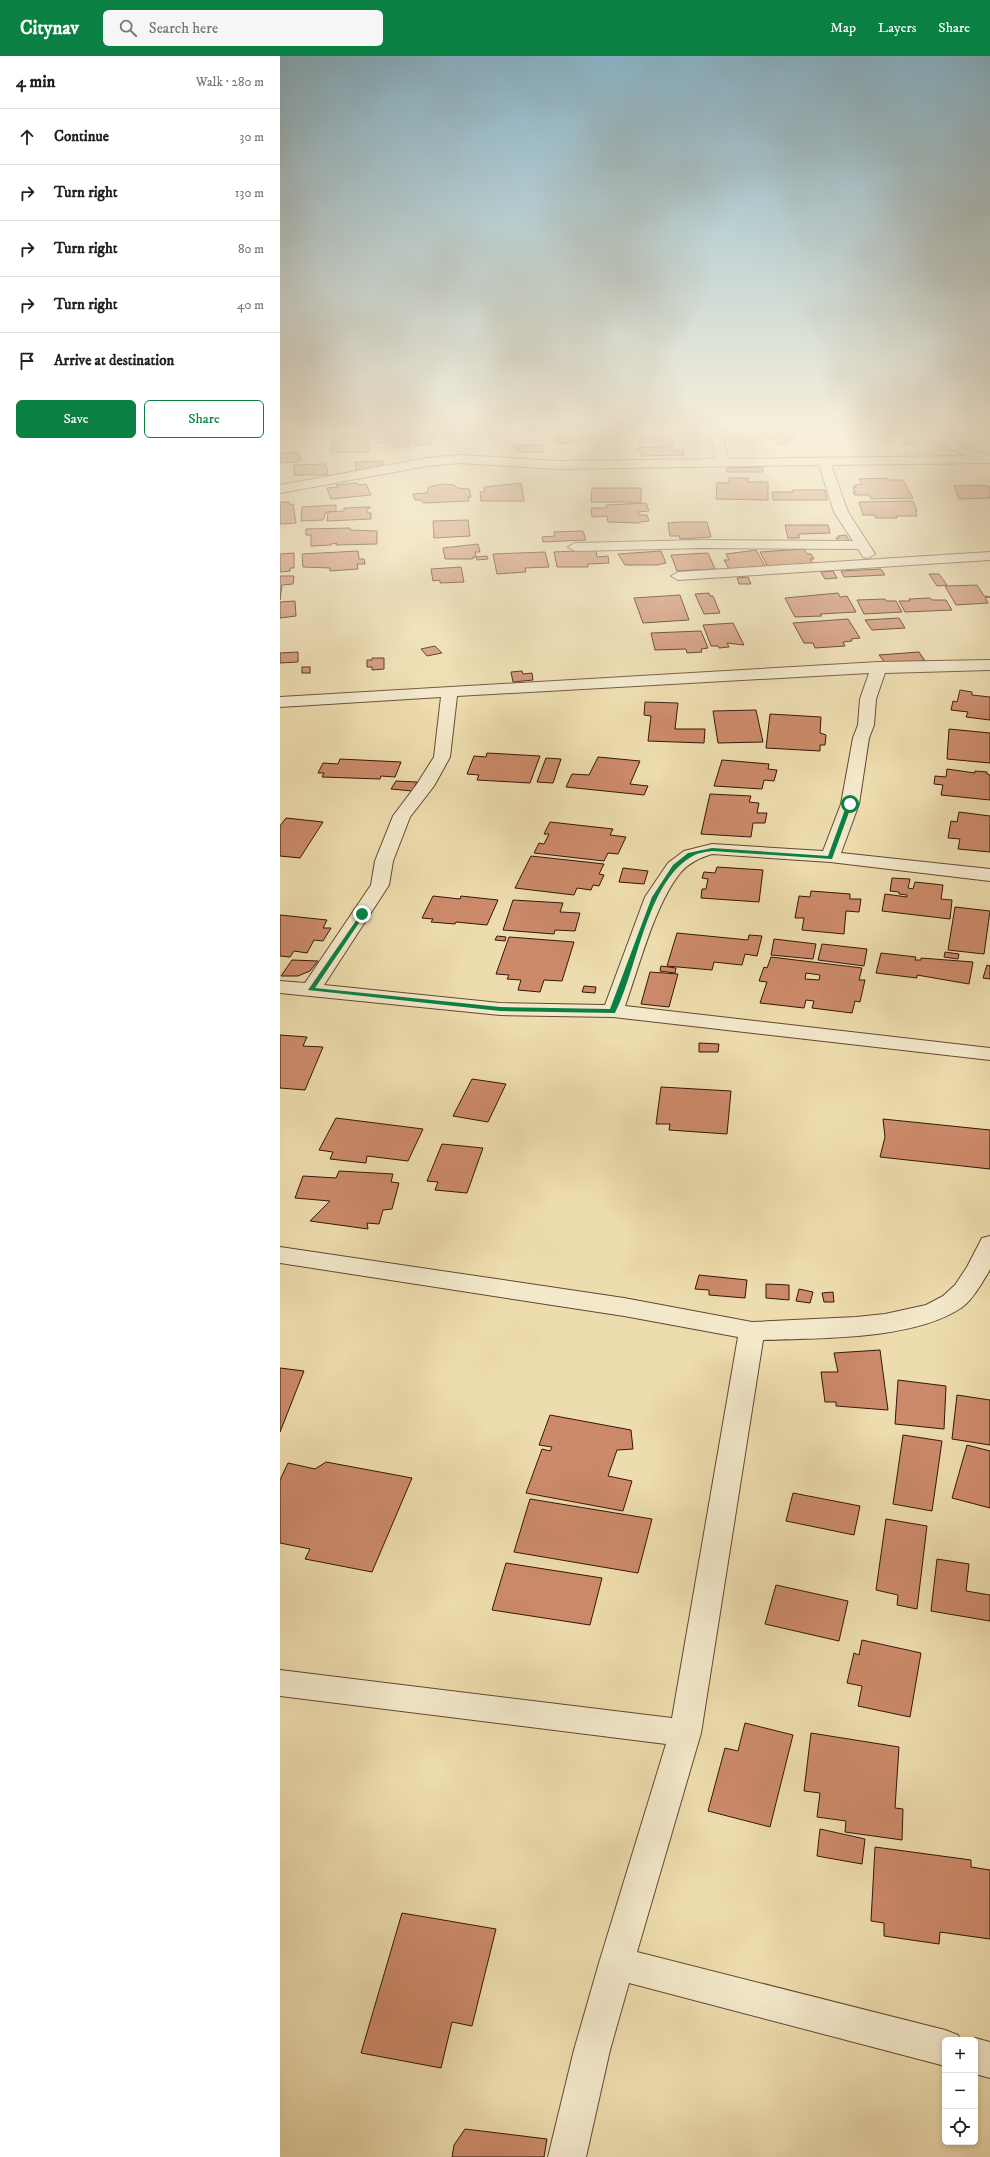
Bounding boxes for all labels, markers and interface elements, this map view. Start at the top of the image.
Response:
search box [103,10,383,46]
text: Citynav [20,17,79,40]
icon: search [117,17,139,39]
text: Search here [149,19,218,38]
text: Map [830,19,856,37]
text: Layers [878,19,916,37]
text: Share [938,19,970,37]
text: 4 min [16,71,55,93]
text: Walk · 280 m [196,74,264,90]
icon: ahead [16,126,38,148]
text: Continue [54,127,109,146]
text: 30 m [240,129,264,145]
icon: right [16,182,38,204]
text: Turn right [54,183,117,202]
text: 130 m [235,185,264,201]
icon: right [16,238,38,260]
text: Turn right [54,239,117,258]
text: 80 m [238,241,264,257]
icon: right [16,294,38,316]
text: Turn right [54,295,117,314]
text: 40 m [237,297,264,313]
icon: arrive [16,350,38,372]
text: Arrive at destination [54,351,174,370]
button: Save [16,400,136,438]
button: Share [144,400,264,438]
route start [841,795,859,813]
route end [353,905,371,923]
map controls [942,2037,978,2145]
button: + [942,2037,978,2073]
button: − [942,2073,978,2109]
button: locate [942,2109,978,2145]

